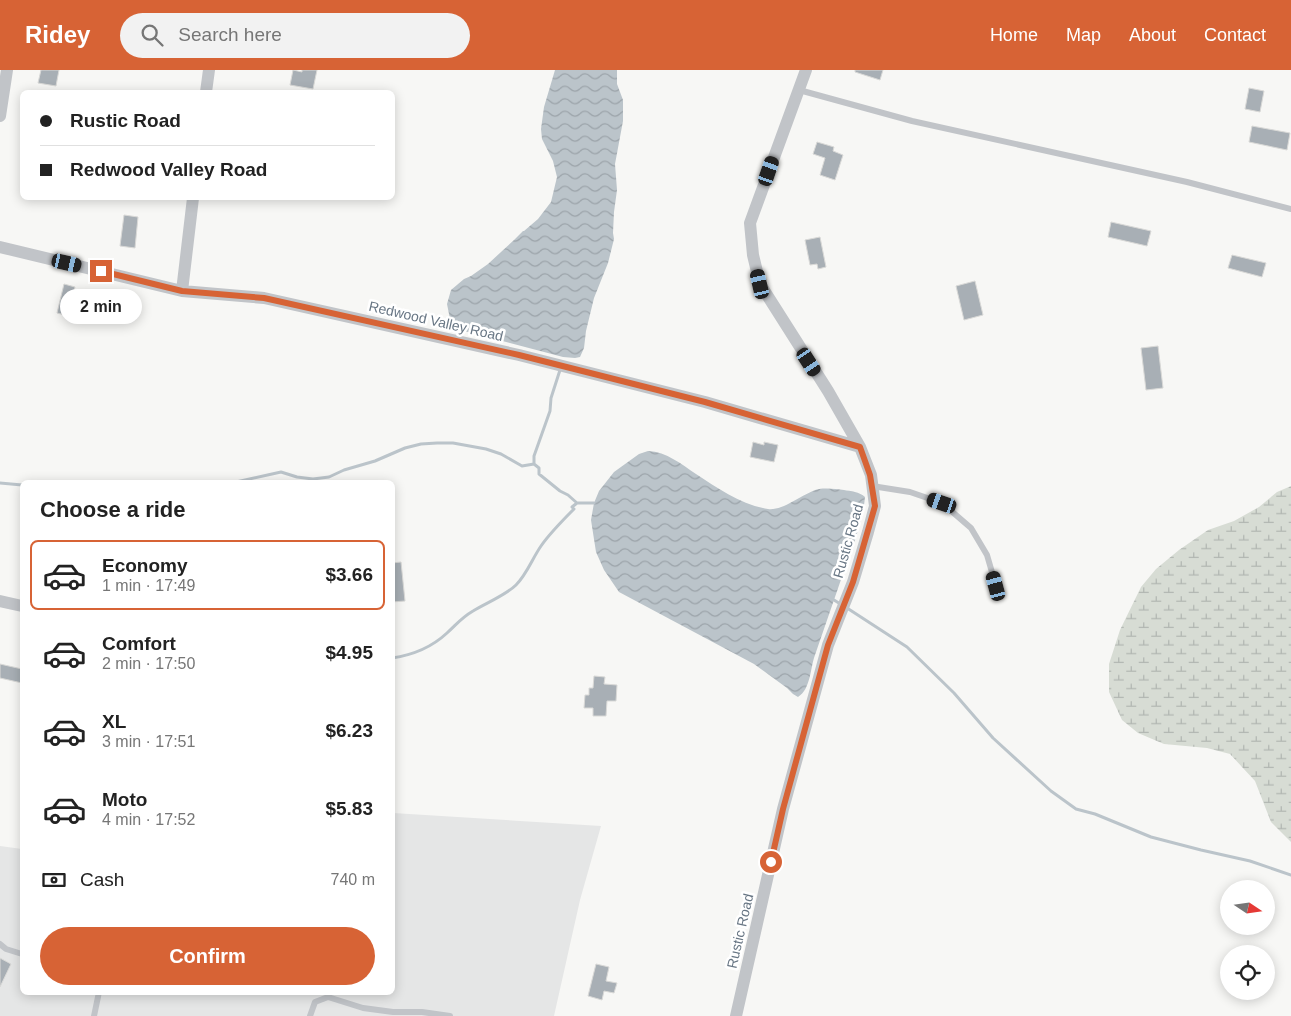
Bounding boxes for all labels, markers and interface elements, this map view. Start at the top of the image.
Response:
search box [120,13,470,58]
text: Ridey [25,21,90,48]
icon: search [138,21,166,49]
text: Search here [178,24,282,45]
text: Home [990,25,1038,45]
text: Map [1066,25,1101,45]
text: About [1129,25,1176,45]
text: Contact [1204,25,1266,45]
text: Rustic Road [70,110,181,131]
car [757,154,780,188]
text: Redwood Valley Road [70,159,267,180]
car [50,252,83,274]
route end [90,260,112,282]
car [749,268,770,300]
callout: 2 min [60,288,142,324]
text: 2 min [80,298,122,315]
street label: Redwood Valley Road [367,298,505,344]
car [794,345,823,379]
car [925,491,958,515]
text: Choose a ride [40,497,185,522]
street label: Rustic Road [830,502,866,580]
icon: car [42,553,87,598]
text: Economy [102,555,188,576]
text: $3.66 [325,564,373,585]
car [984,570,1007,602]
text: 1 min · 17:49 [102,577,195,594]
icon: car [42,631,87,676]
text: Comfort [102,633,176,654]
text: $4.95 [325,642,373,663]
text: 2 min · 17:50 [102,655,195,672]
icon: car [42,709,87,754]
text: XL [102,711,126,732]
text: $6.23 [325,720,373,741]
text: 3 min · 17:51 [102,733,195,750]
icon: car [42,787,87,832]
text: Moto [102,789,147,810]
text: $5.83 [325,798,373,819]
text: 4 min · 17:52 [102,811,195,828]
route start [760,851,782,873]
icon: cash [40,866,68,894]
text: Cash [80,869,124,890]
text: 740 m [331,871,375,888]
north arrow [1220,880,1275,935]
map controls [1220,880,1275,1000]
street label: Rustic Road [724,892,756,970]
button: Confirm [40,927,375,985]
button: locate [1220,945,1275,1000]

